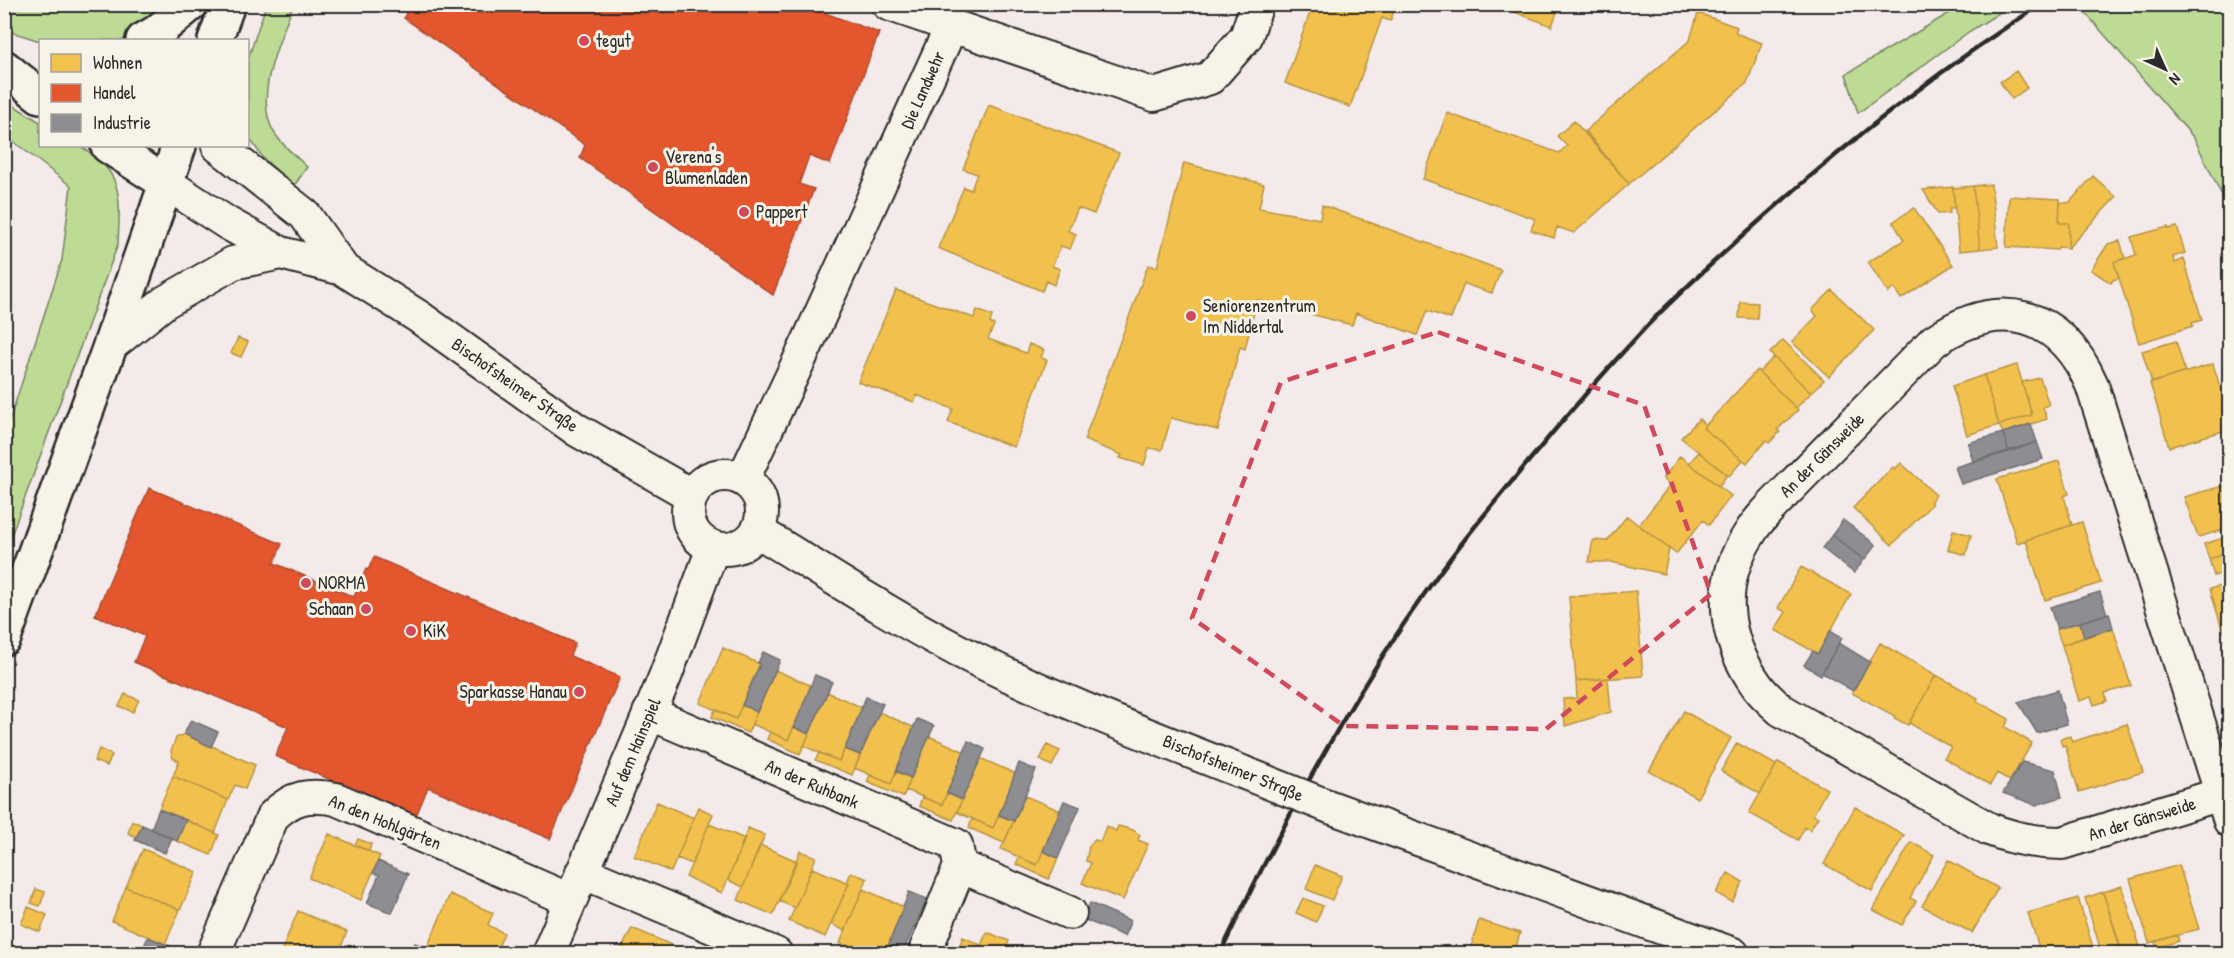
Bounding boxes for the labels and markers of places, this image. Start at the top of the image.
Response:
place label: tegut [596,28,632,53]
marker: tegut [577,34,591,48]
place label: Verena's Blumenladen [665,144,748,190]
marker: Verena's Blumenladen [646,160,660,174]
place label: Pappert [756,199,808,224]
marker: Pappert [737,205,751,219]
place label: Seniorenzentrum Im Niddertal [1203,293,1316,339]
marker: Seniorenzentrum Im Niddertal [1184,309,1198,323]
place label: NORMA [318,570,365,595]
marker: NORMA [299,576,313,590]
place label: Schaan [309,596,354,621]
marker: Schaan [359,602,373,616]
place label: KiK [423,618,446,643]
marker: KiK [404,624,418,638]
place label: Sparkasse Hanau [459,679,567,704]
marker: Sparkasse Hanau [572,685,586,699]

